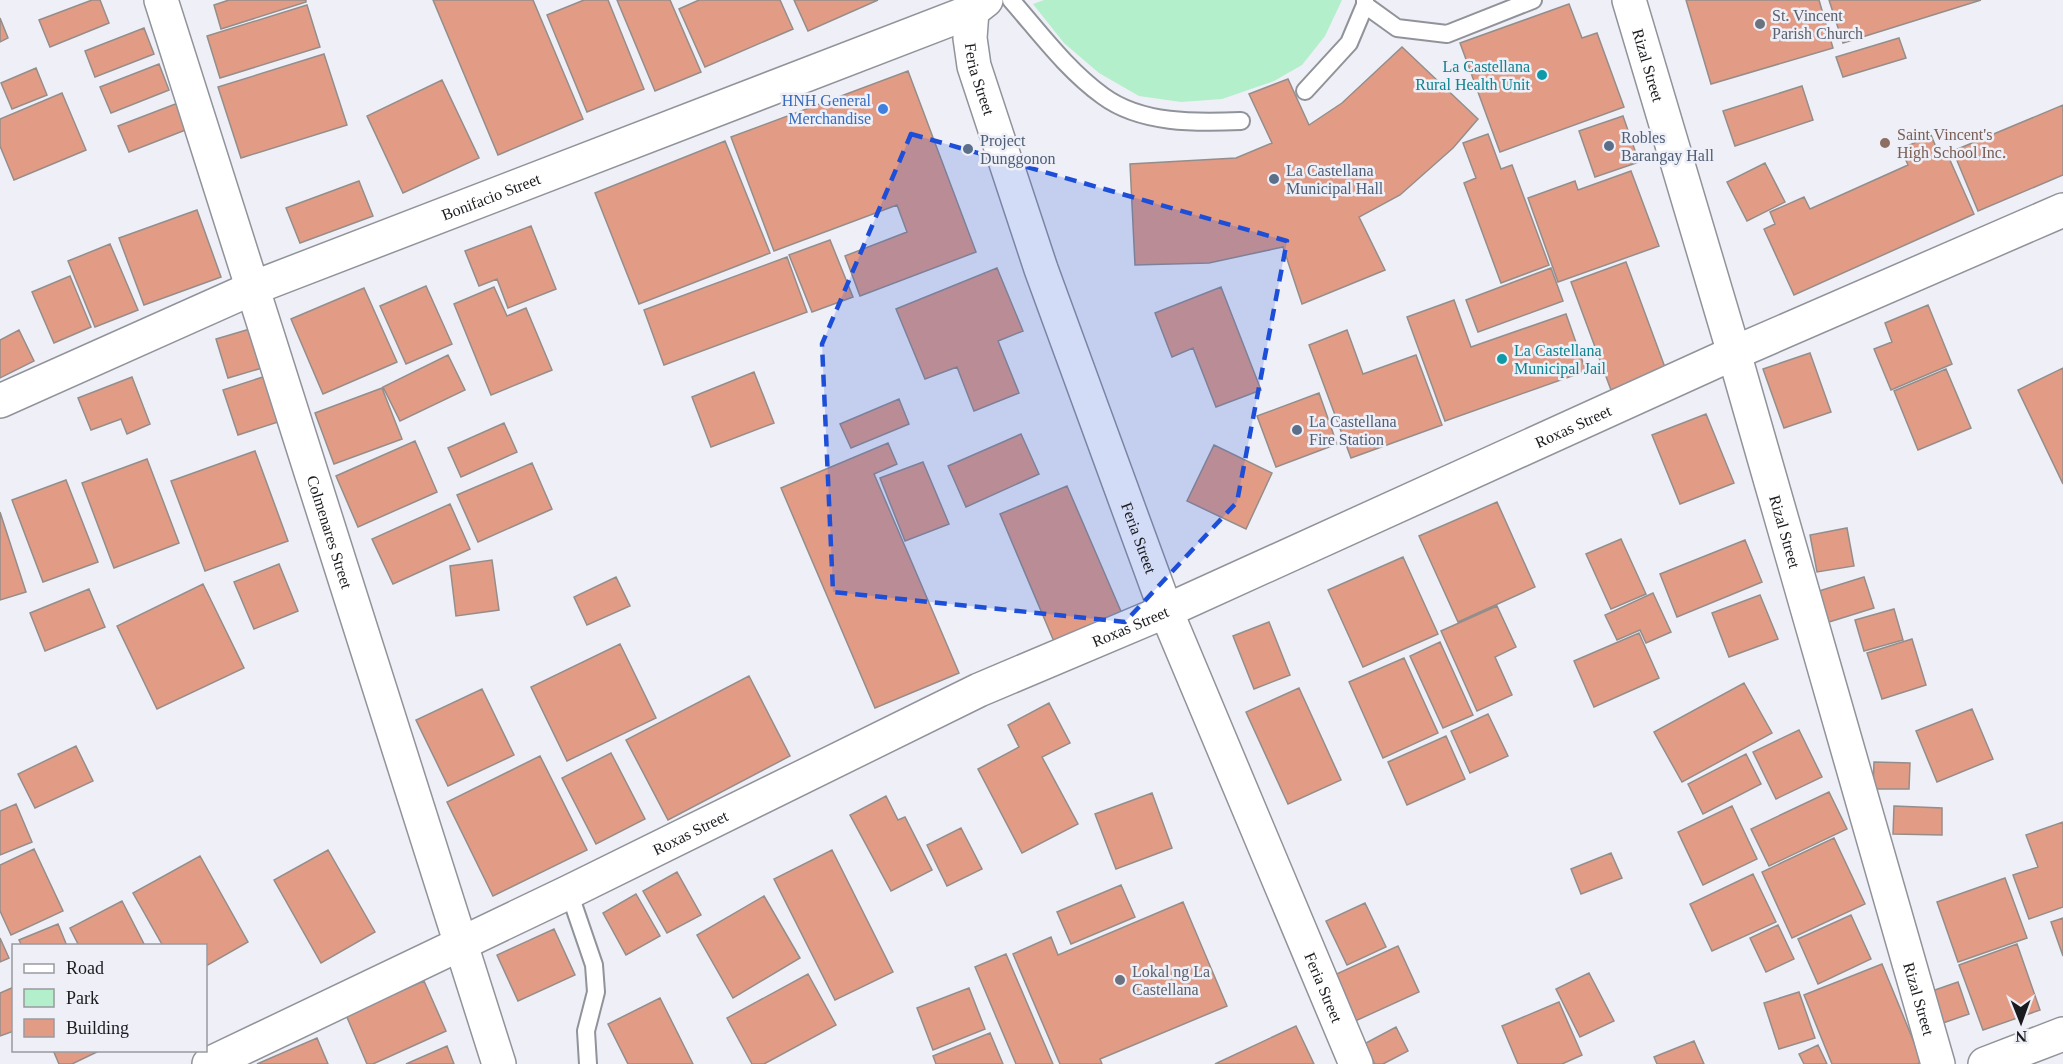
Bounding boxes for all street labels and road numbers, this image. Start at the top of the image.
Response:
street label: Rizal Street [1629,27,1667,104]
street label: Feria Street [962,42,998,118]
street label: Bonifacio Street [439,170,543,224]
street label: Roxas Street [1533,402,1614,451]
street label: Colmenares Street [304,473,356,591]
street label: Rizal Street [1766,493,1803,571]
street label: Feria Street [1118,500,1160,576]
street label: Roxas Street [1089,603,1172,650]
street label: Roxas Street [650,807,731,858]
street label: Feria Street [1301,950,1346,1025]
street label: Rizal Street [1900,960,1937,1038]

